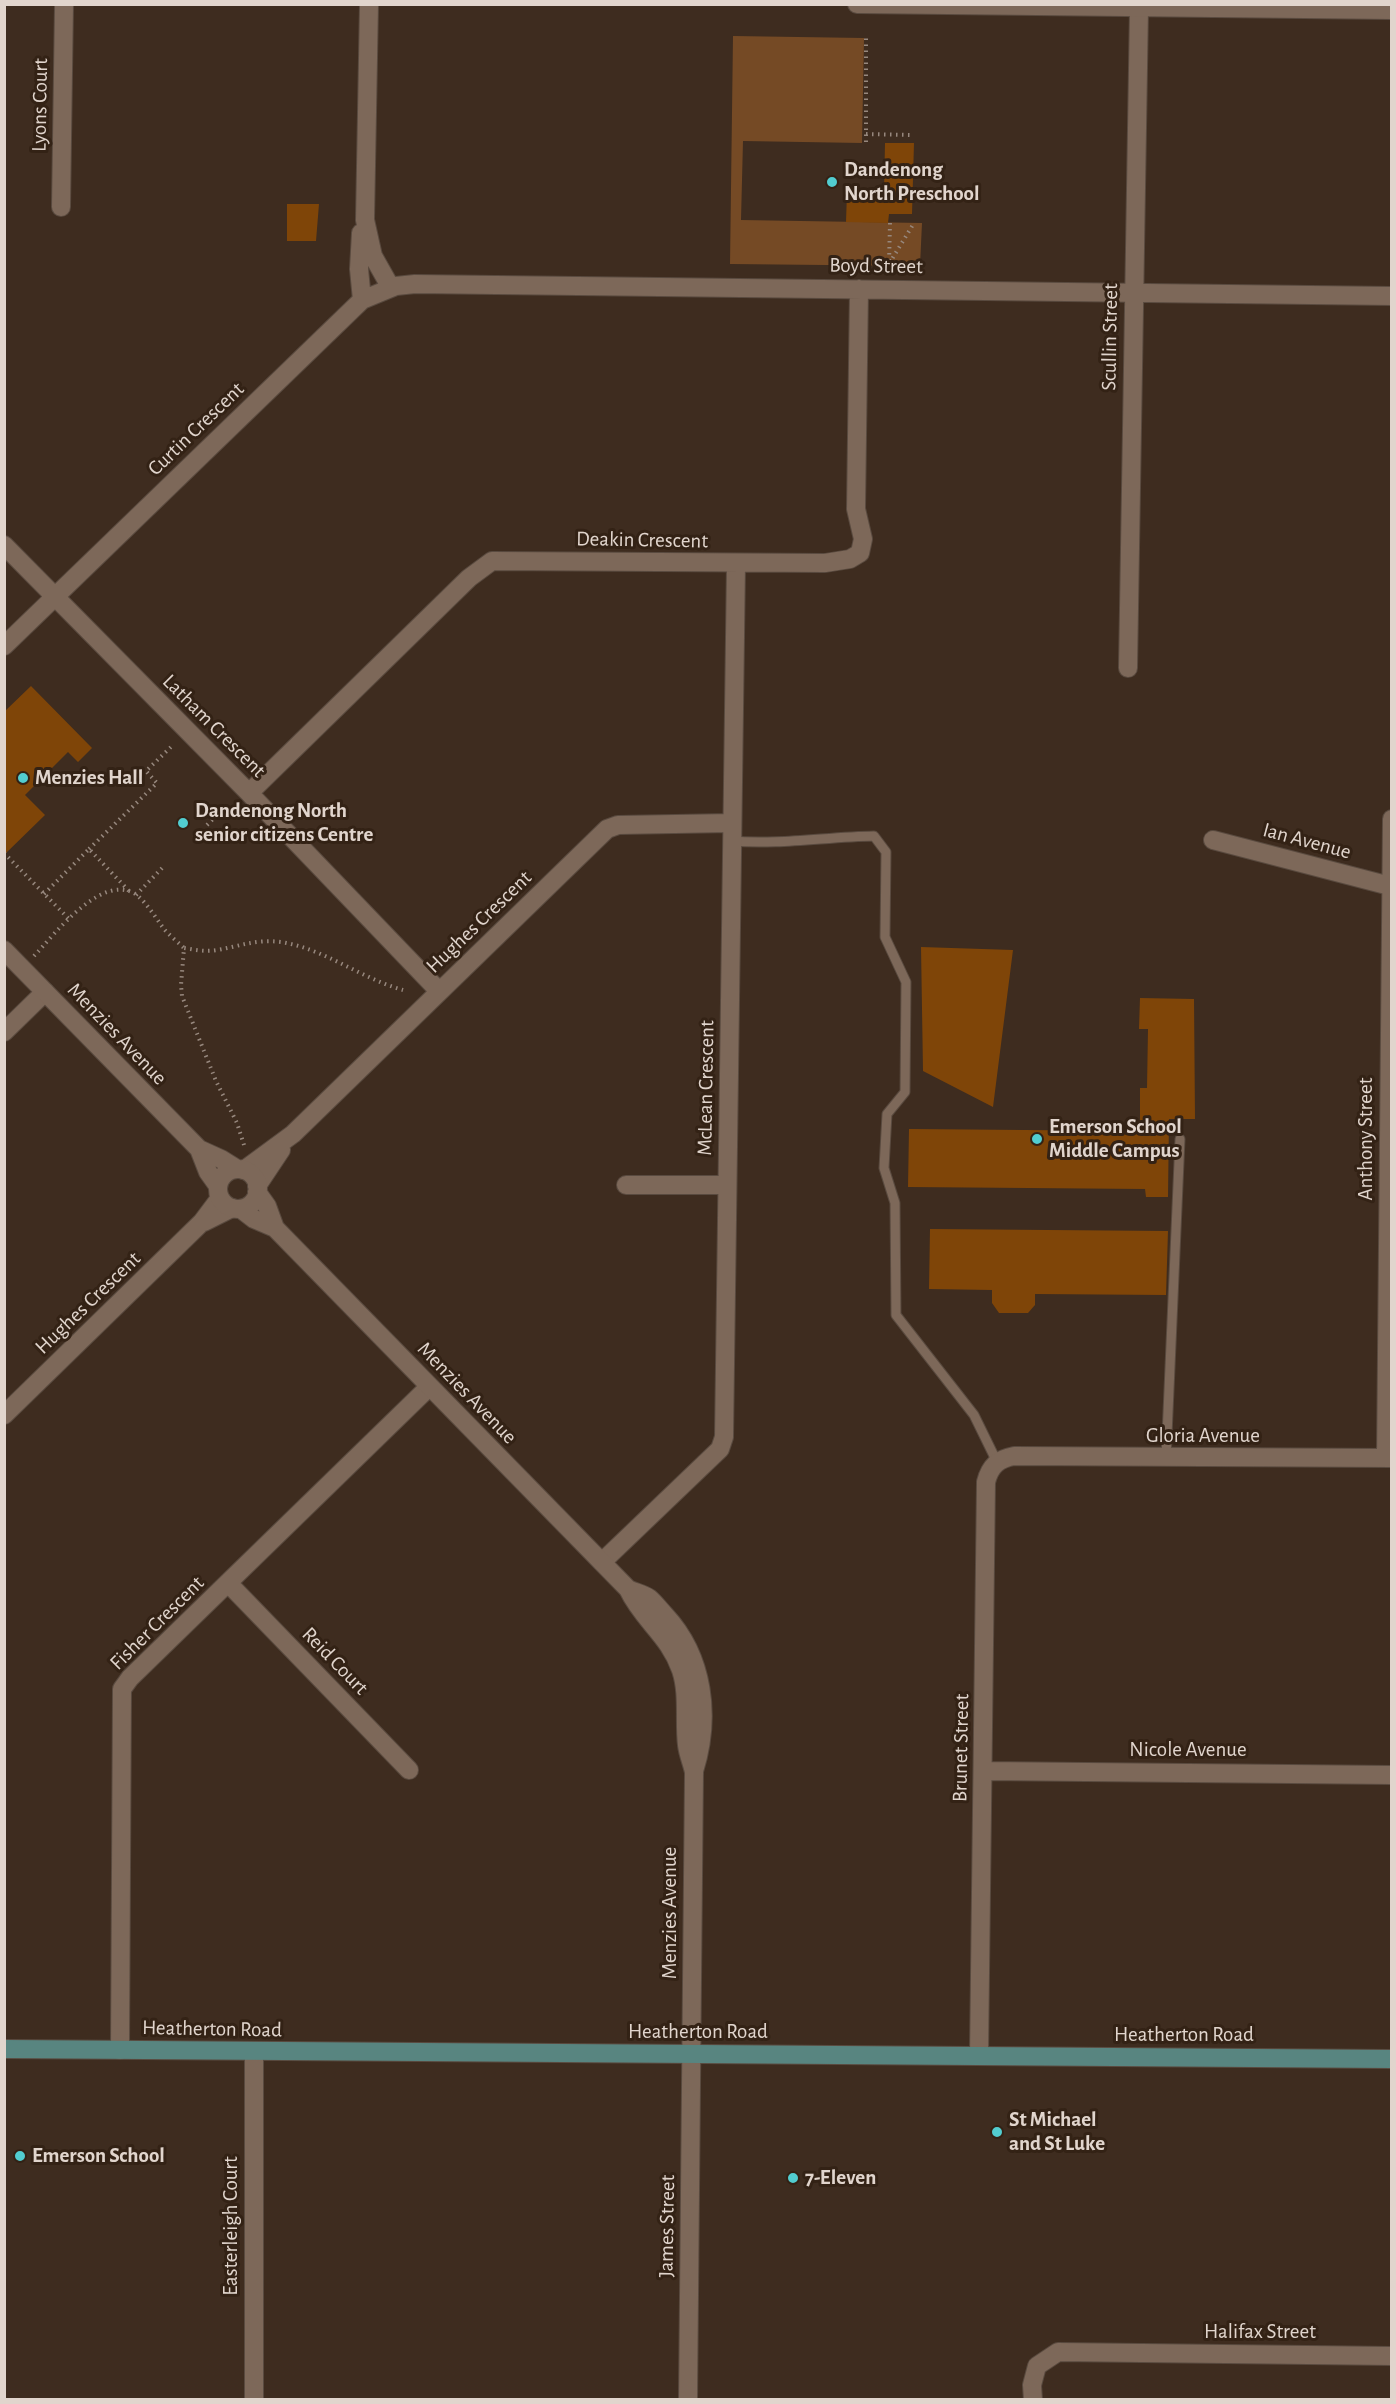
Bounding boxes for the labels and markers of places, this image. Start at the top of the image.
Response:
place label: Dandenong North Preschool [844,157,979,207]
marker: Dandenong North Preschool [825,175,839,189]
place label: Menzies Hall [35,765,143,791]
marker: Menzies Hall [16,771,30,785]
place label: Dandenong North senior citizens Centre [195,798,373,848]
marker: Dandenong North senior citizens Centre [176,816,190,830]
place label: Emerson School Middle Campus [1049,1114,1182,1164]
marker: Emerson School Middle Campus [1030,1132,1044,1146]
place label: St Michael and St Luke [1009,2107,1105,2157]
marker: St Michael and St Luke [990,2125,1004,2139]
place label: Emerson School [32,2143,165,2169]
marker: Emerson School [13,2149,27,2163]
place label: 7-Eleven [805,2165,876,2191]
marker: 7-Eleven [786,2171,800,2185]

